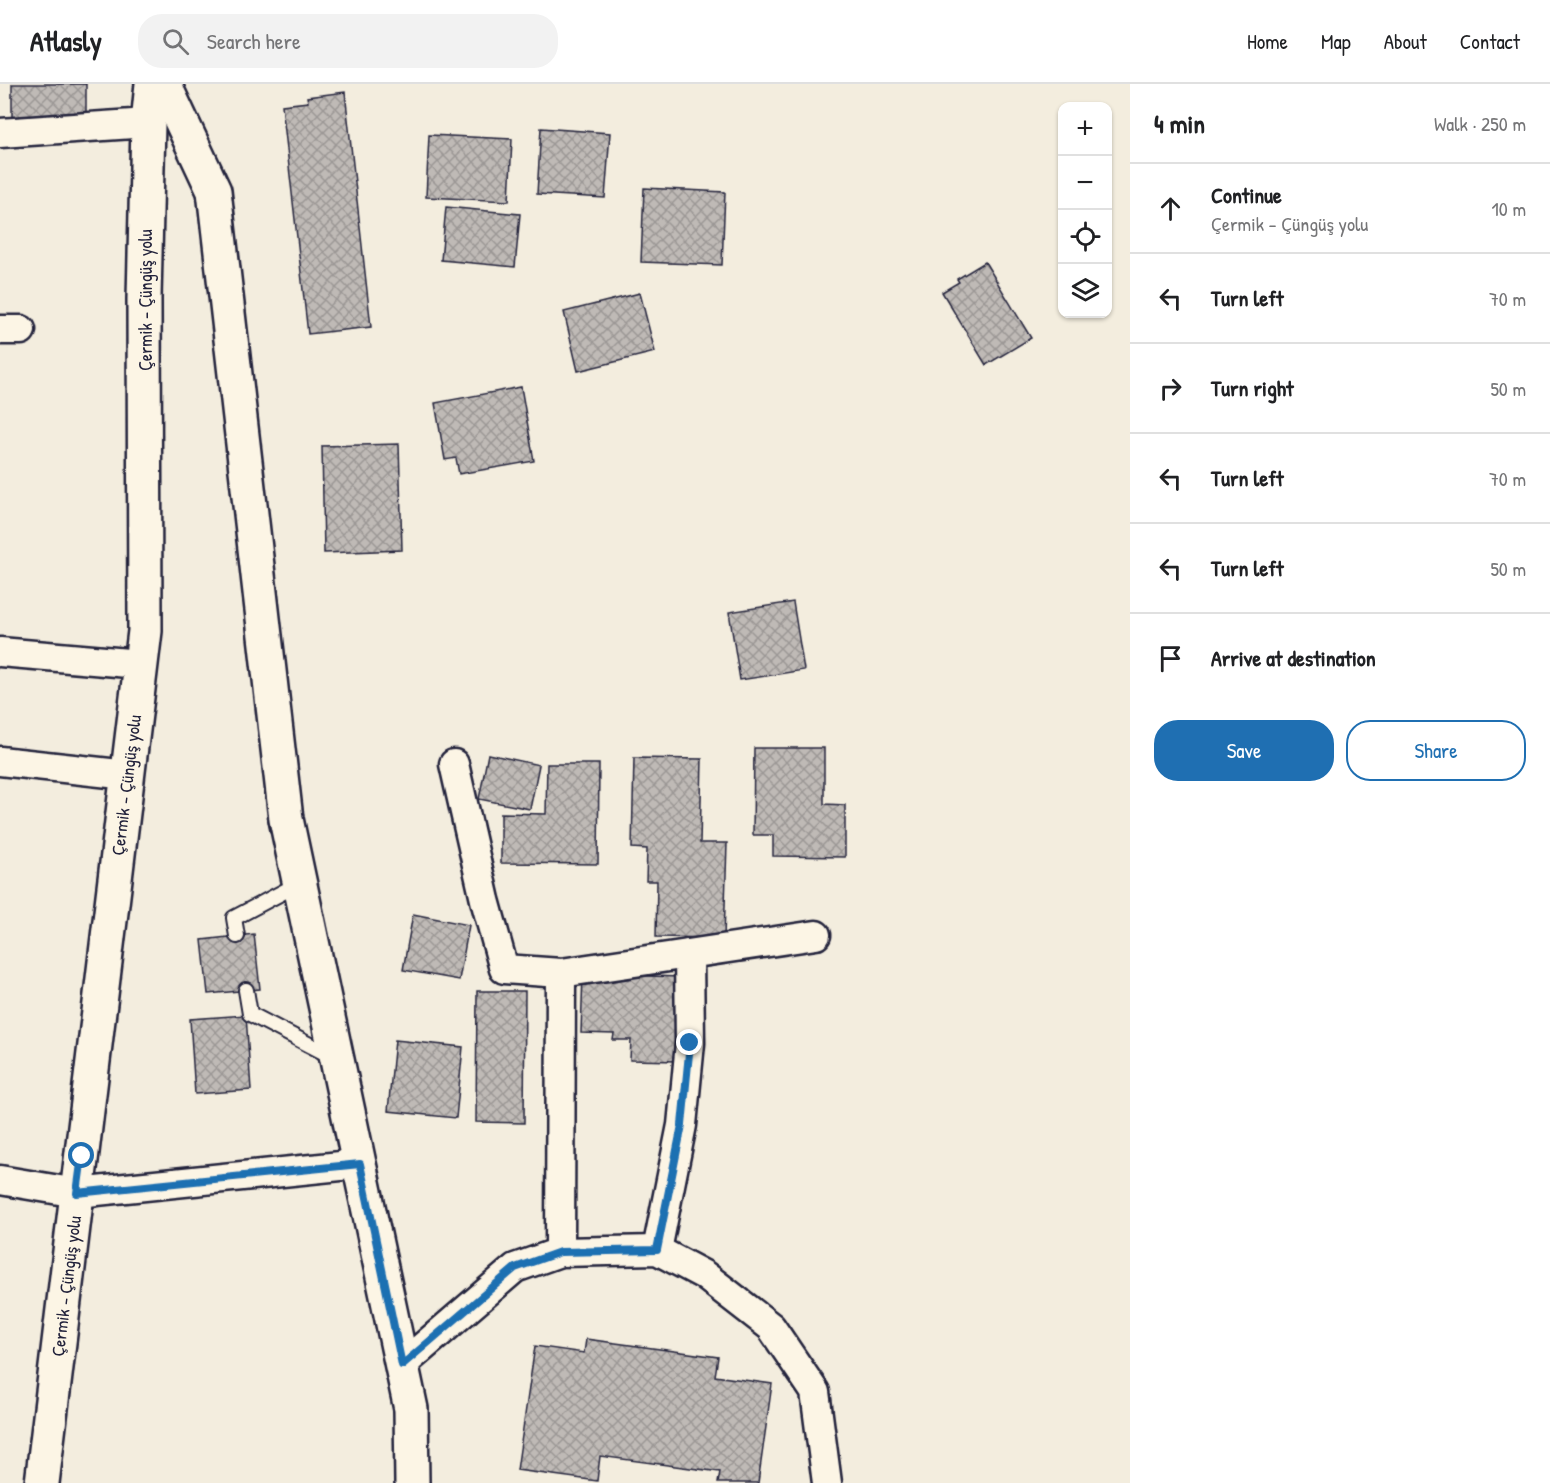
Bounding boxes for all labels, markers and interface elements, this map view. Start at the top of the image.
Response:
search box [138,14,558,68]
text: Atlasly [30,22,102,60]
icon: search [159,25,192,58]
text: Search here [207,26,301,56]
text: Home [1247,27,1288,56]
text: Map [1321,27,1351,56]
text: About [1384,27,1427,56]
text: Contact [1460,27,1520,56]
map controls [1058,102,1112,318]
button: + [1058,102,1112,156]
text: 4 min [1154,106,1205,141]
text: Walk · 250 m [1434,110,1526,137]
button: − [1058,156,1112,210]
text: Continue [1211,180,1282,210]
icon: ahead [1154,192,1187,225]
text: 10 m [1492,195,1526,222]
button: locate [1058,210,1112,264]
text: Çermik - Çüngüş yolu [1211,210,1368,237]
street label: Çermik - Çüngüş yolu [133,229,158,371]
button: layers [1058,264,1112,318]
icon: left [1154,282,1187,315]
text: Turn left [1211,283,1284,313]
text: 70 m [1489,285,1526,312]
icon: right [1154,372,1187,405]
text: Turn right [1211,373,1294,403]
text: 50 m [1490,375,1526,402]
icon: left [1154,462,1187,495]
text: Turn left [1211,463,1284,493]
text: 70 m [1489,465,1526,492]
icon: left [1154,552,1187,585]
text: Turn left [1211,553,1284,583]
text: 50 m [1490,555,1526,582]
icon: arrive [1154,642,1187,675]
text: Arrive at destination [1211,643,1376,673]
street label: Çermik - Çüngüş yolu [105,713,147,857]
button: Save [1154,720,1334,781]
button: Share [1346,720,1526,781]
route end [676,1029,702,1055]
route start [68,1142,94,1168]
street label: Çermik - Çüngüş yolu [45,1214,87,1358]

